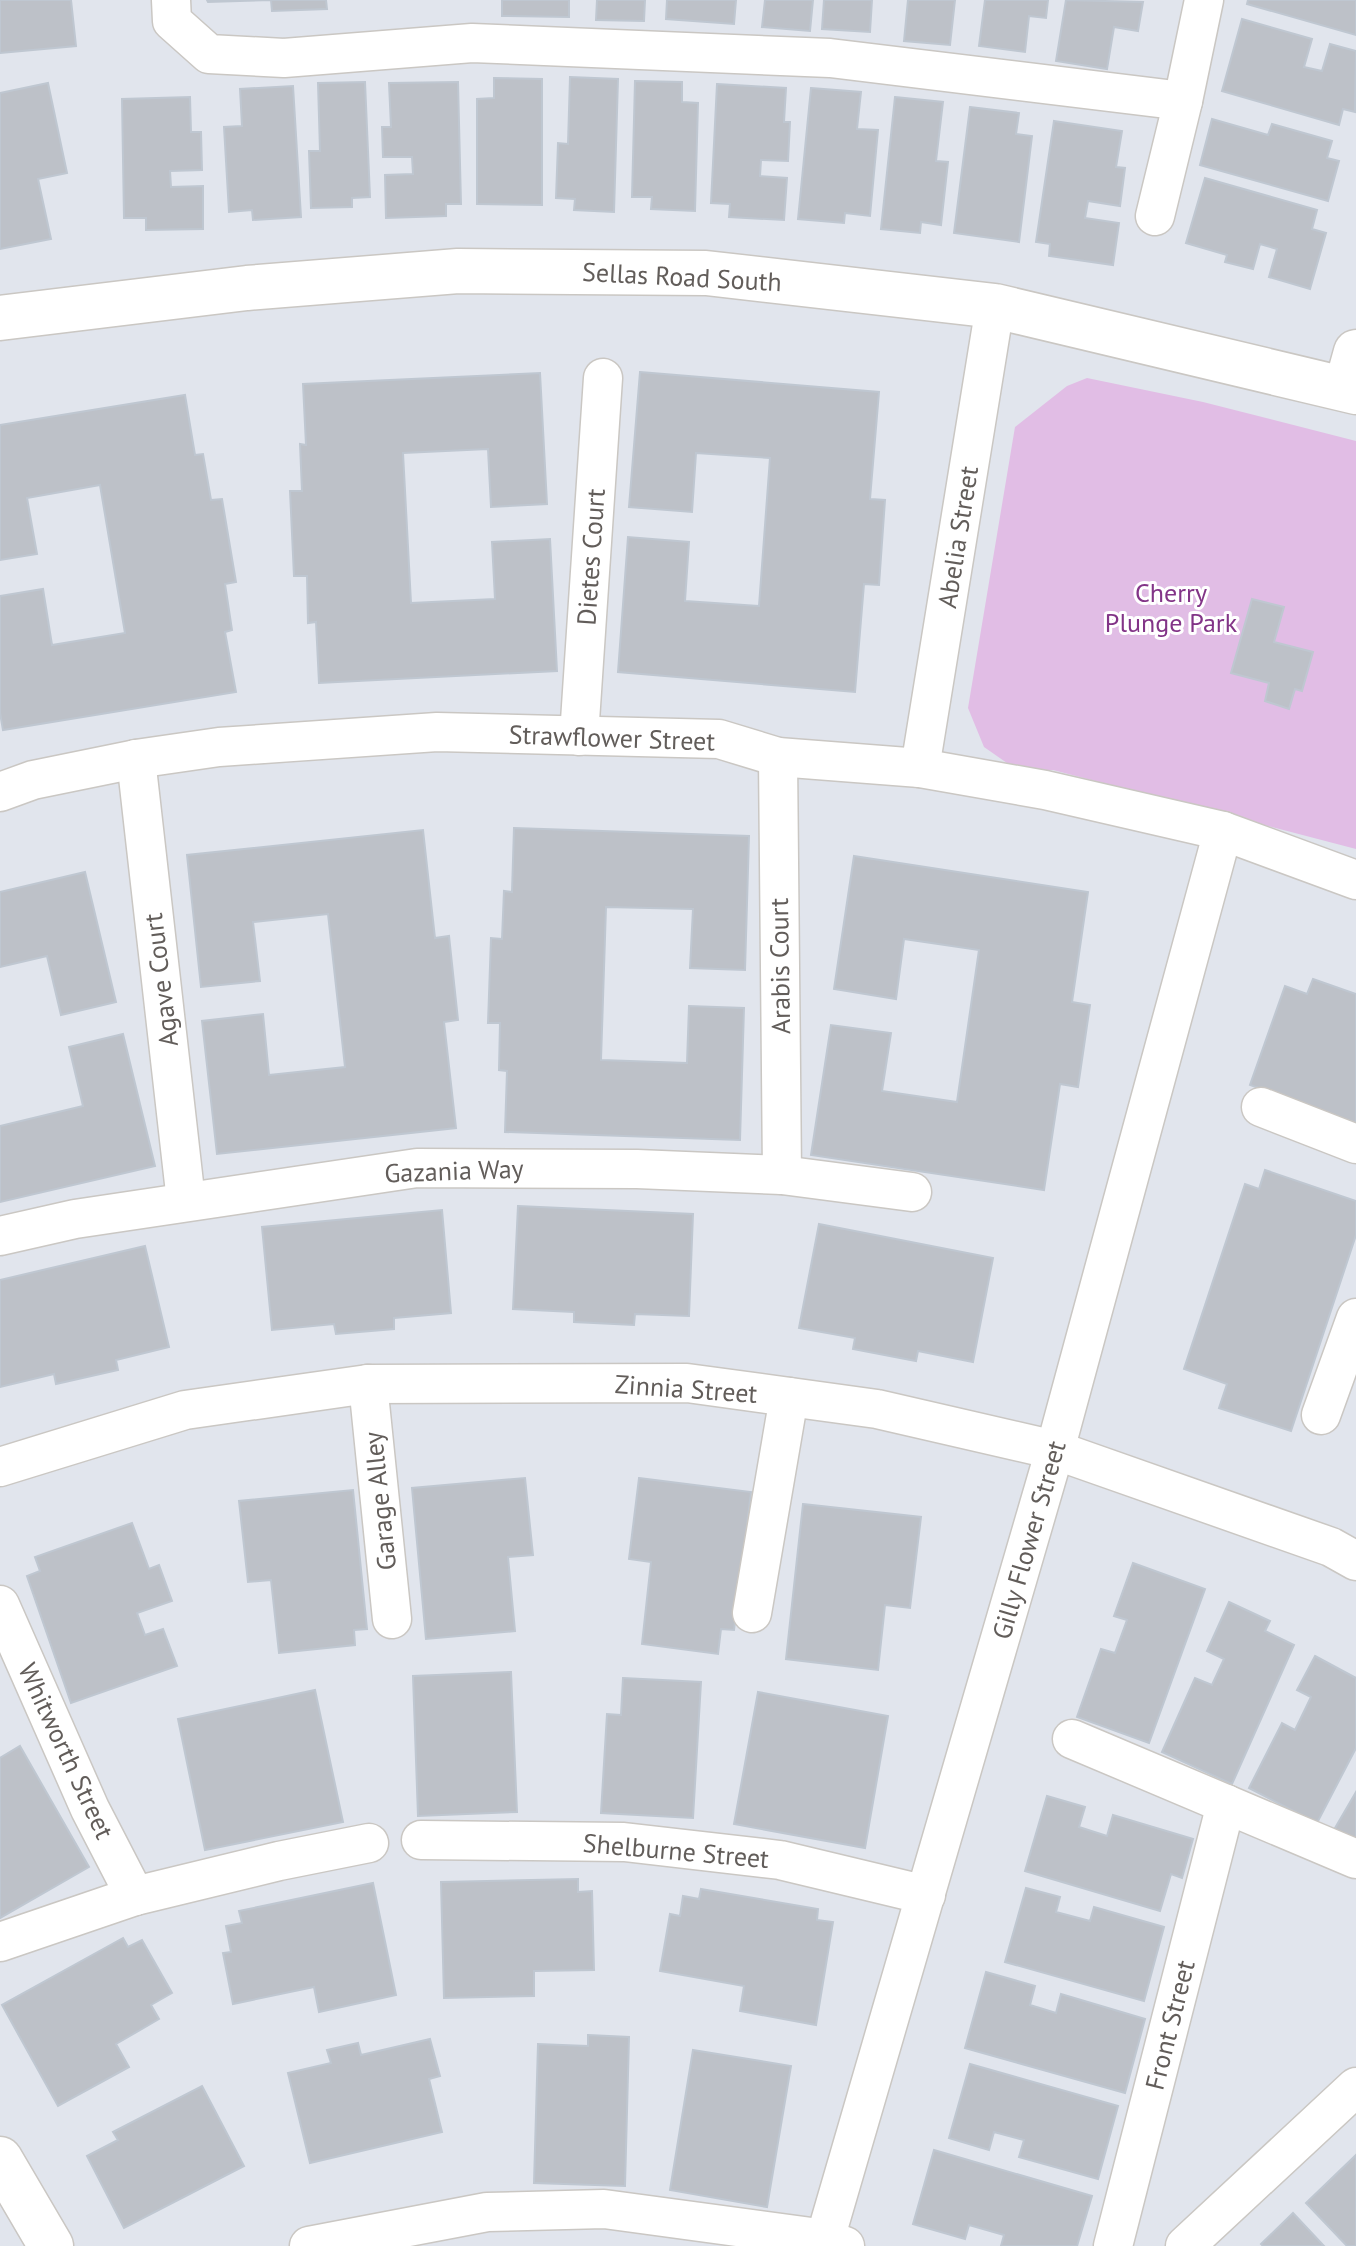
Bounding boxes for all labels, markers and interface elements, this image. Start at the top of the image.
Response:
street label: Sellas Road South [581,255,783,298]
street label: Abelia Street [930,463,985,610]
street label: Dietes Court [569,487,612,627]
park label: Cherry Plunge Park [1105,576,1238,639]
street label: Strawflower Street [508,717,716,758]
street label: Arabis Court [762,897,797,1034]
street label: Agave Court [136,911,185,1049]
street label: Gazania Way [384,1152,524,1189]
street label: Zinnia Street [614,1367,759,1410]
street label: Garage Alley [356,1430,403,1572]
street label: Gilly Flower Street [984,1437,1073,1643]
street label: Whitworth Street [11,1658,122,1844]
street label: Shelburne Street [582,1826,771,1875]
street label: Front Street [1137,1956,1202,2093]

